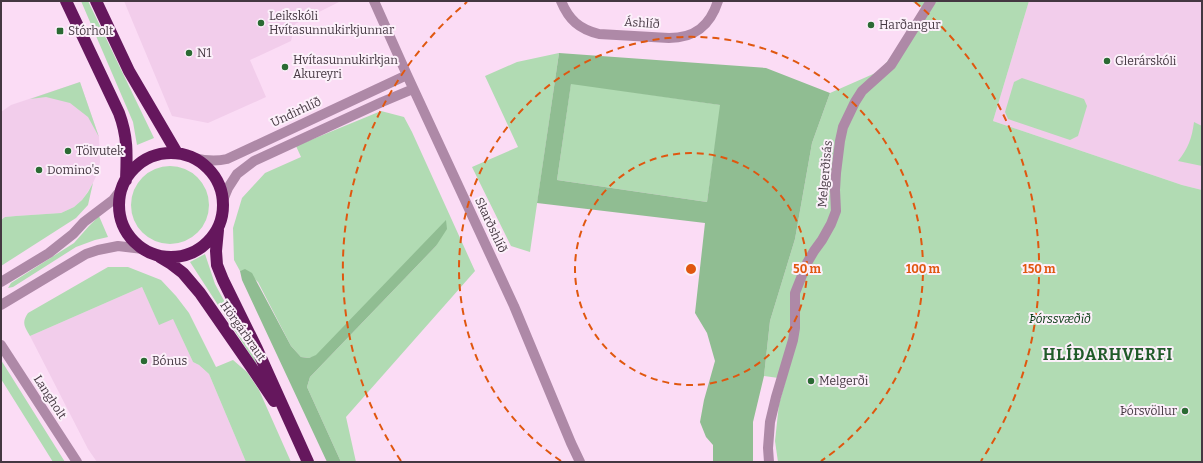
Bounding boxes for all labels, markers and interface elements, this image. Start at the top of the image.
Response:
place label: Leikskóli Hvítasunnukirkjunnar [269,9,395,37]
street label: Áshlíð [624,14,660,31]
marker: Leikskóli Hvítasunnukirkjunnar [256,18,266,28]
place label: Harðangur [879,18,941,32]
marker: Harðangur [866,20,876,30]
place label: Stórholt [68,24,114,38]
marker: Stórholt [55,26,65,36]
place label: N1 [197,46,212,60]
marker: N1 [184,48,194,58]
place label: Hvítasunnukirkjan Akureyri [293,53,398,81]
place label: Glerárskóli [1115,54,1177,68]
marker: Glerárskóli [1102,56,1112,66]
marker: Hvítasunnukirkjan Akureyri [280,62,290,72]
street label: Undirhlíð [269,94,323,130]
street label: Melgerðisás [815,140,835,208]
place label: Tölvutek [76,144,124,158]
marker: Tölvutek [63,146,73,156]
place label: Domino's [47,163,100,177]
marker: Domino's [34,165,44,175]
street label: Skarðshlíð [472,195,510,255]
centre of rings [684,262,698,276]
text: 50 m [793,262,821,276]
text: 100 m [906,262,941,276]
text: 150 m [1023,262,1056,276]
street label: Hörgárbraut [217,298,269,364]
park label: Þórssvæðið [1029,312,1091,326]
district label: HLÍÐARHVERFI [1043,343,1173,364]
place label: Bónus [152,354,188,368]
marker: Bónus [139,356,149,366]
street label: Langholt [31,372,70,422]
place label: Melgerði [819,374,869,388]
marker: Melgerði [806,376,816,386]
place label: Þórsvöllur [1120,404,1178,418]
marker: Þórsvöllur [1180,406,1190,416]

